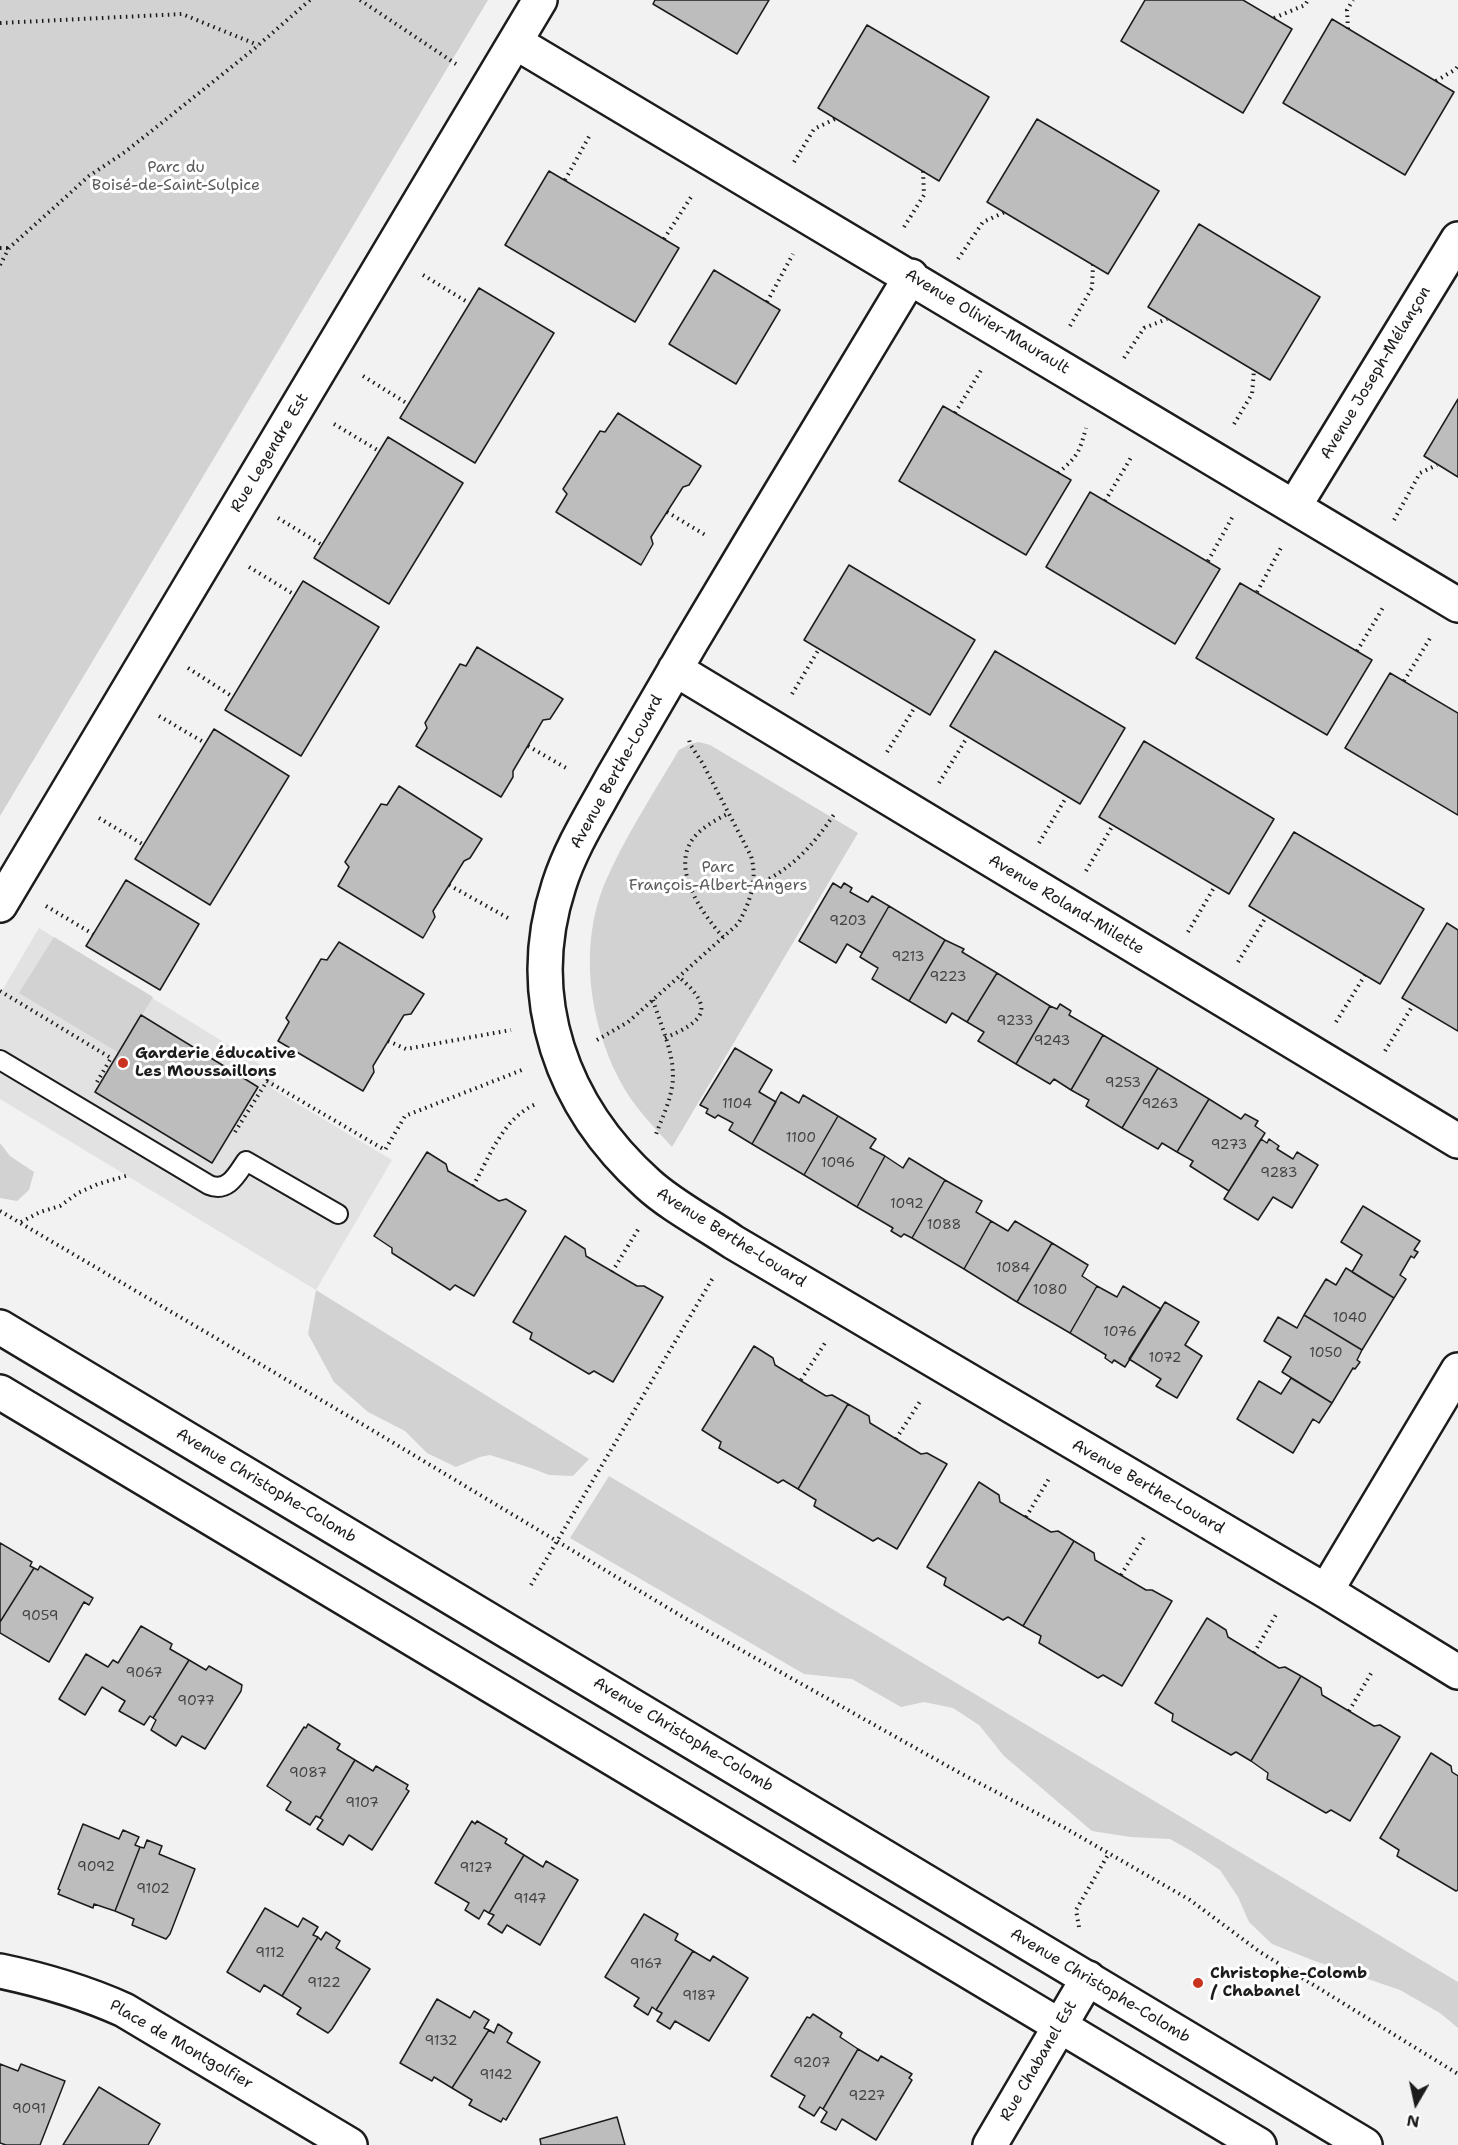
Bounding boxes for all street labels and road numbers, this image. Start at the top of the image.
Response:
street label: Avenue Olivier-Maurault [901,265,1073,379]
street label: Avenue Joseph-Mélançon [1317,283,1435,463]
street label: Rue Legendre Est [227,390,313,516]
street label: Avenue Berthe-Louard [567,692,667,852]
street label: Avenue Roland-Milette [985,851,1147,959]
street label: Avenue Berthe-Louard [653,1184,809,1292]
street label: Avenue Christophe-Colomb [172,1424,360,1548]
street label: Avenue Berthe-Louard [1068,1435,1228,1539]
street label: Avenue Christophe-Colomb [589,1673,777,1797]
street label: Avenue Christophe-Colomb [1006,1924,1194,2048]
street label: Place de Montgolfier [106,1996,256,2094]
street label: Rue Chabanel Est [997,1997,1081,2125]

